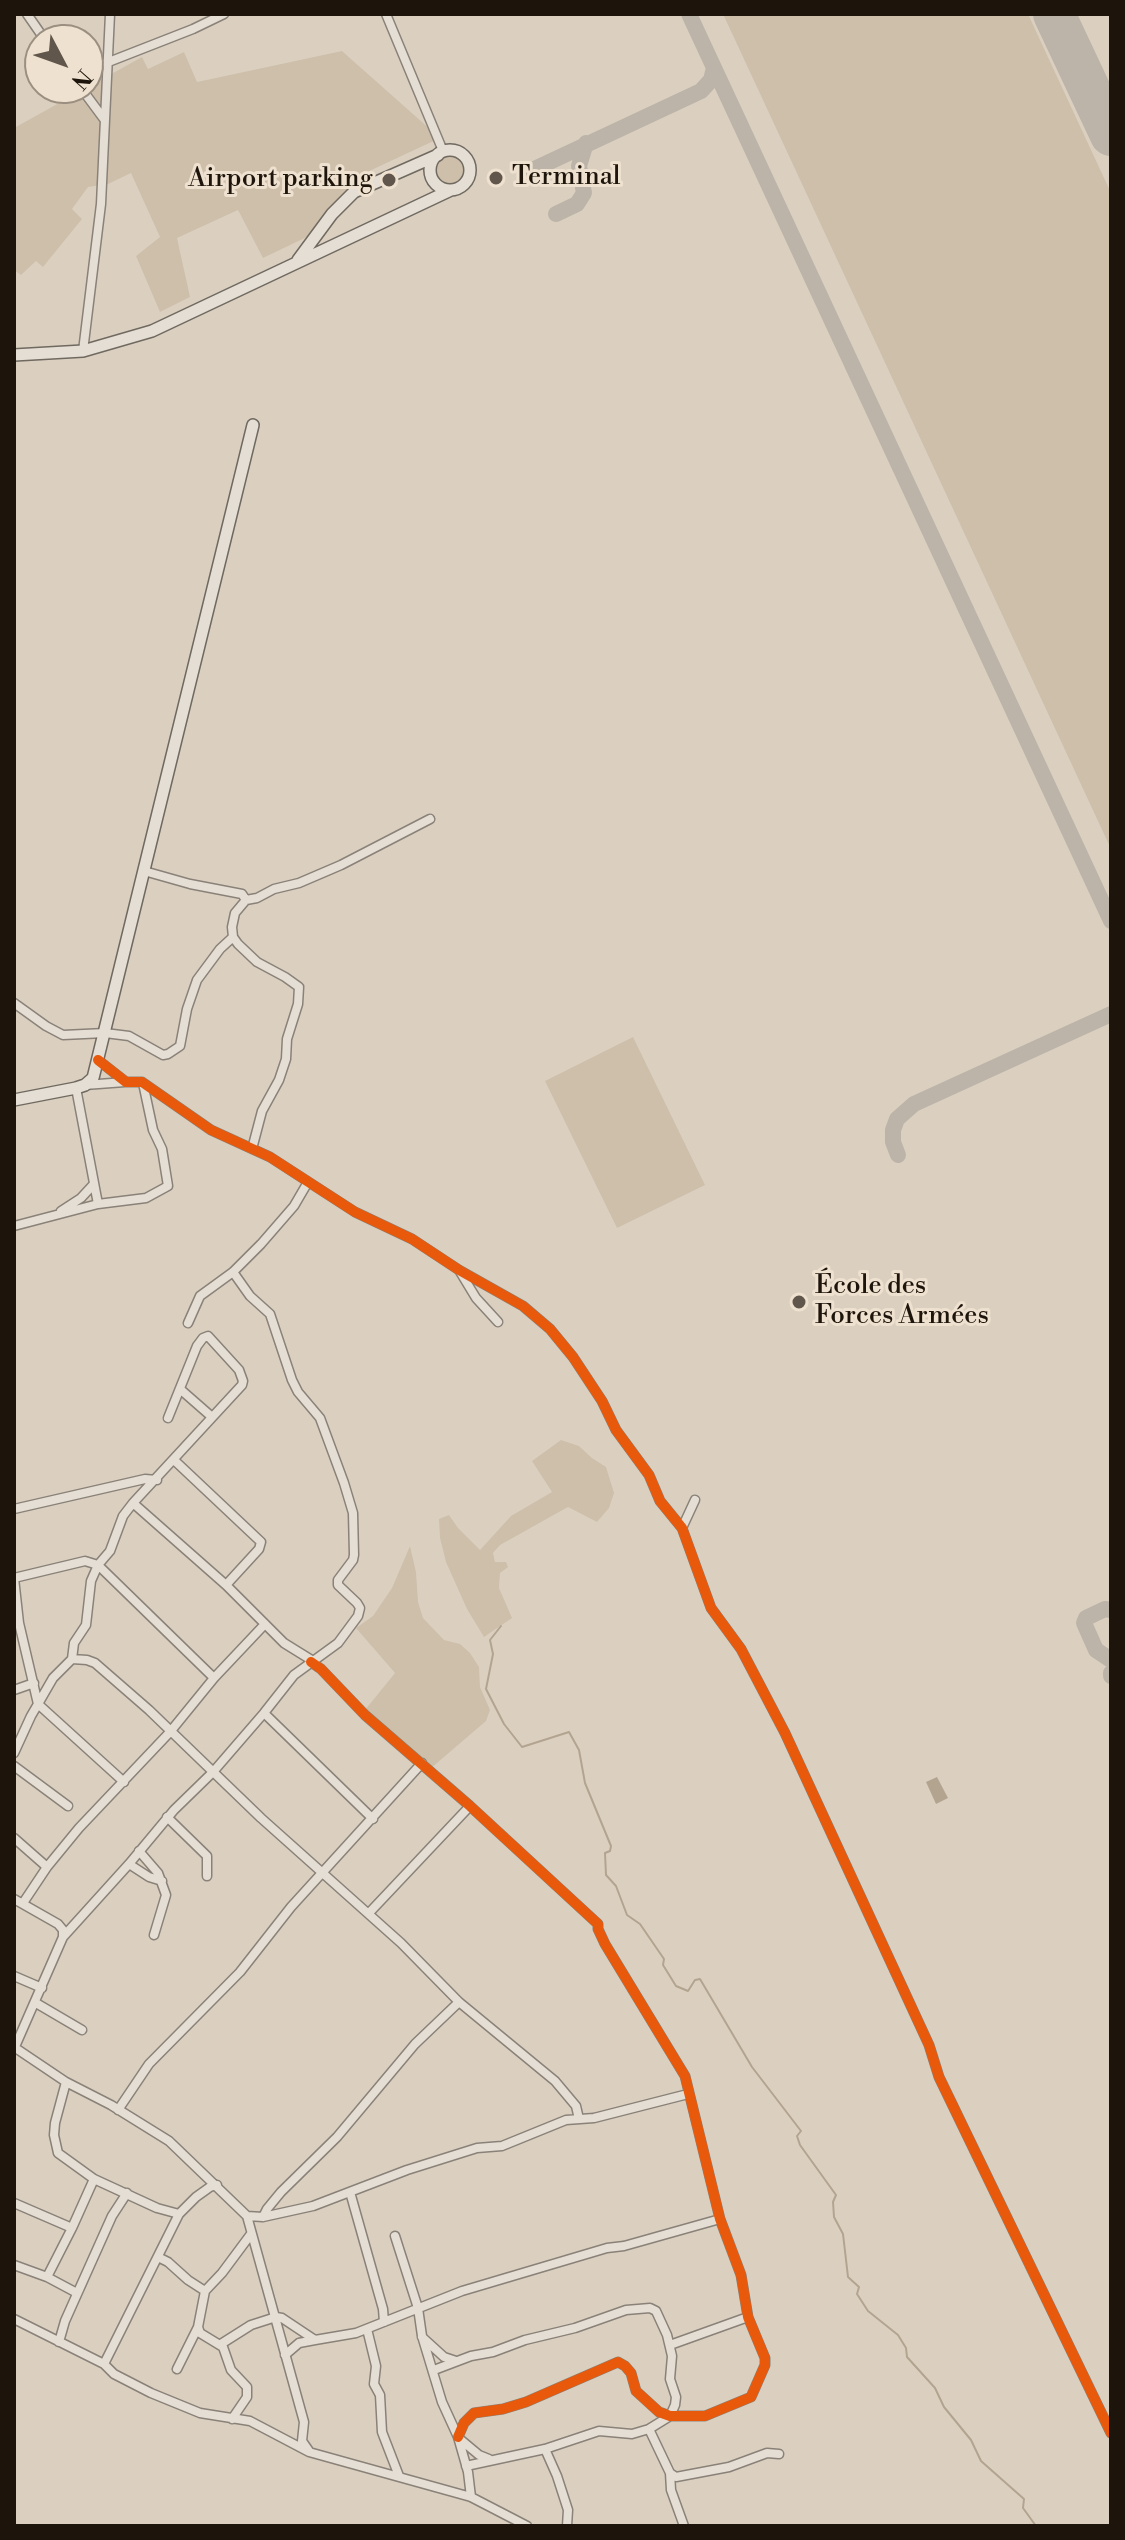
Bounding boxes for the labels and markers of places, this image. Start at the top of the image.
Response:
place label: Terminal [512,162,621,194]
place label: Airport parking [188,164,373,196]
marker: Terminal [487,169,505,187]
marker: Airport parking [380,171,398,189]
place label: École des Forces Armées [815,1271,989,1332]
marker: École des Forces Armées [790,1293,808,1311]

